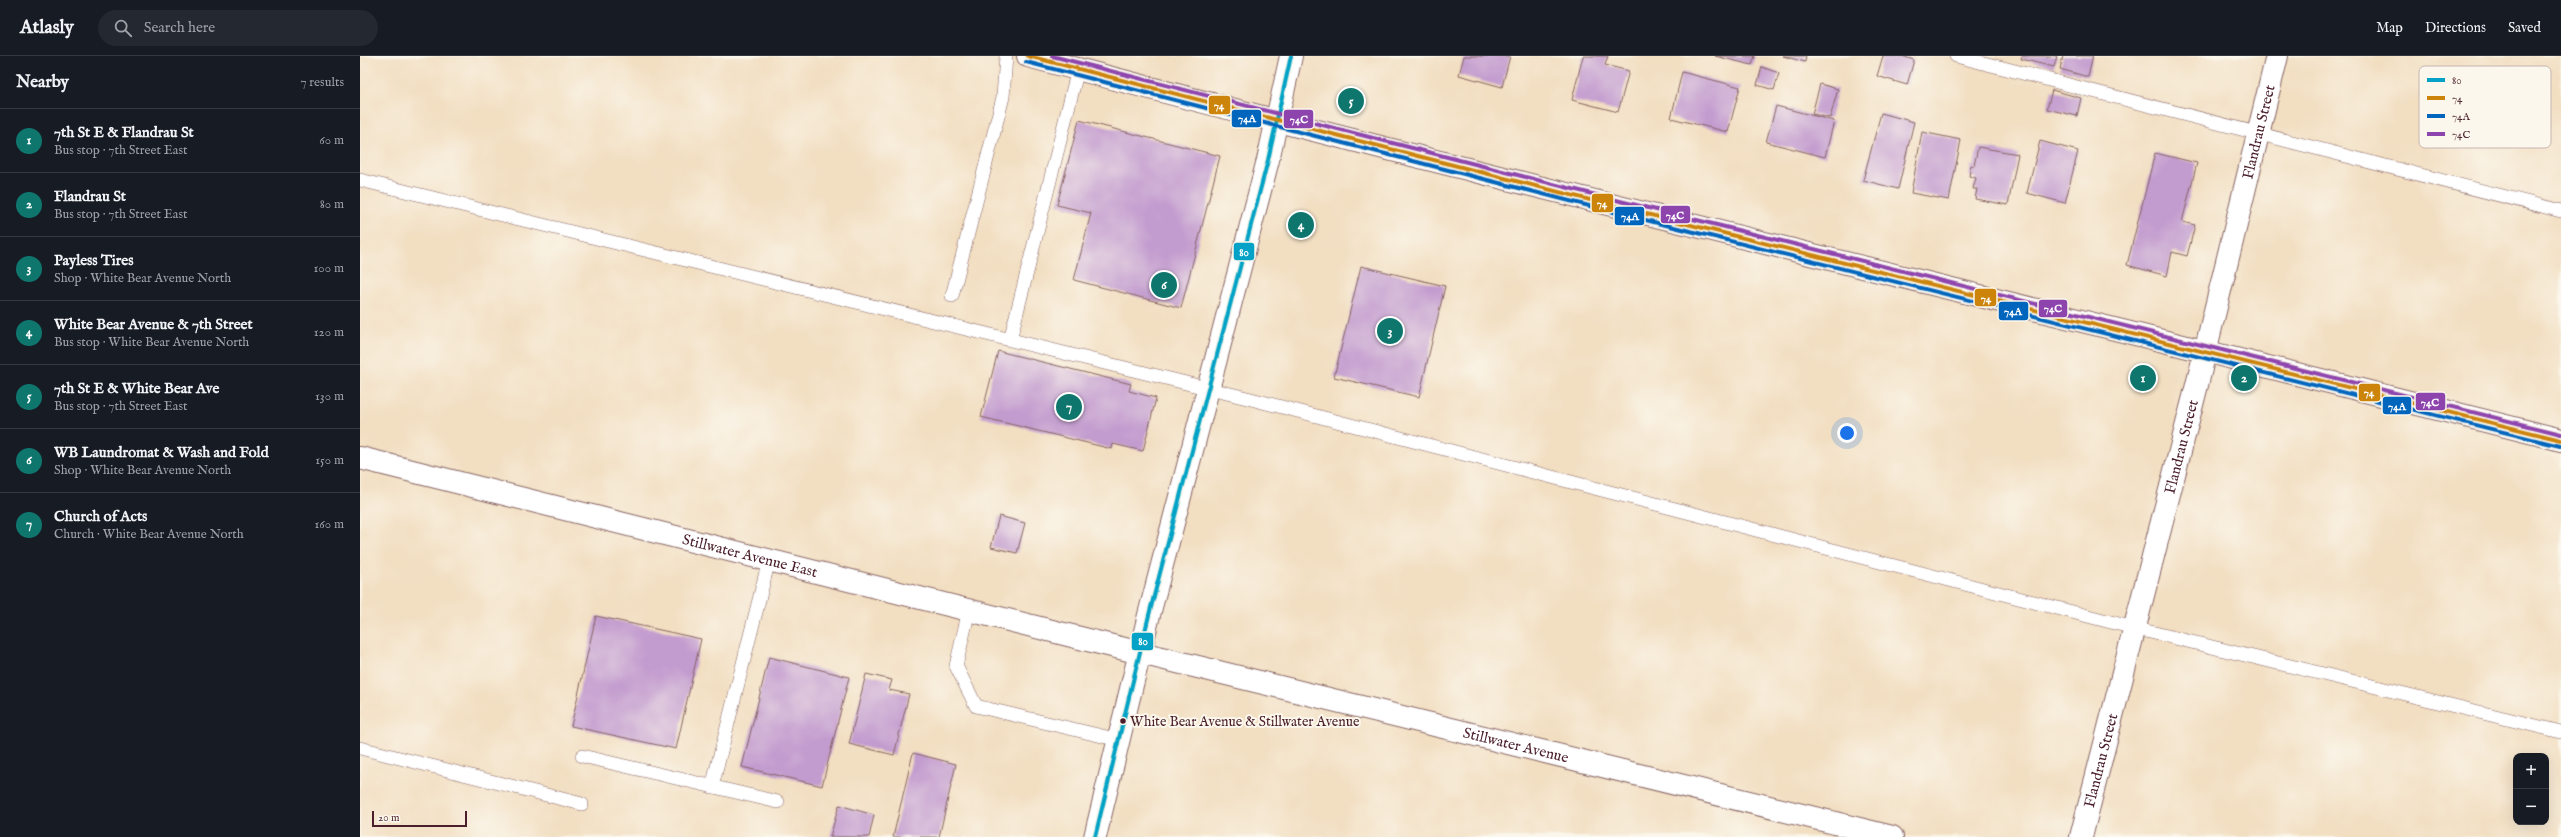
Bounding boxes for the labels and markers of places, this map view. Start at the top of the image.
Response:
pin: 5 [1338,86,1364,116]
pin: 4 [1288,210,1314,240]
pin: 6 [1151,270,1177,300]
pin: 3 [1377,316,1403,346]
pin: 1 [2130,363,2156,393]
pin: 2 [2231,363,2257,393]
pin: 7 [1056,392,1082,422]
place label: White Bear Avenue & Stillwater Avenue [1130,713,1360,731]
marker: White Bear Avenue & Stillwater Avenue [1118,716,1128,726]

